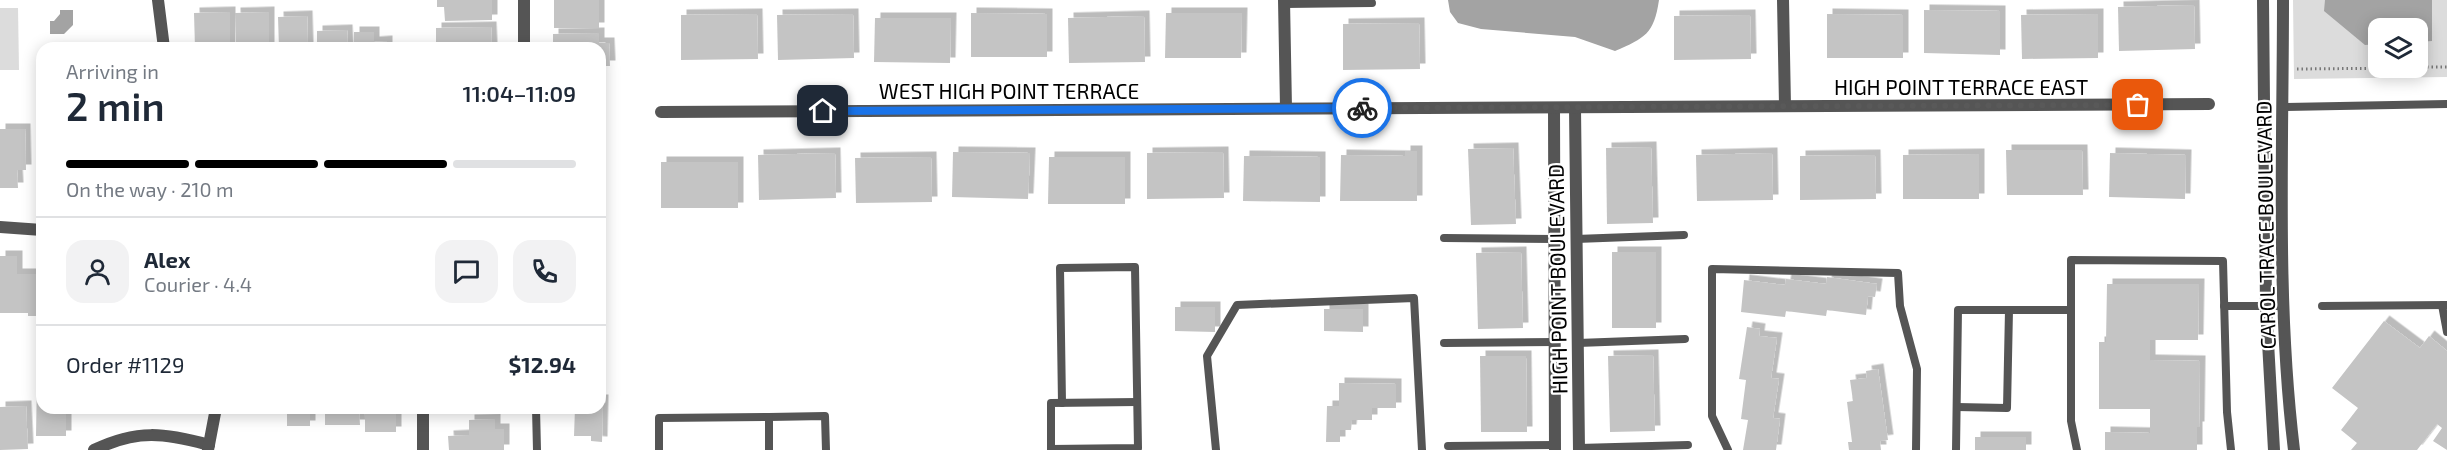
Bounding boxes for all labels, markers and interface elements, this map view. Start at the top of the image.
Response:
map controls [2368,18,2428,78]
button: layers [2368,18,2428,78]
text: Arriving in [66,59,159,83]
street label: HIGH POINT TERRACE EAST [1834,74,2088,99]
street label: WEST HIGH POINT TERRACE [879,78,1139,103]
courier [1332,78,1392,138]
pin [2112,79,2163,130]
text: 11:04–11:09 [463,80,576,106]
text: 2 min [66,82,165,129]
pin [797,85,848,136]
icon: bag [2121,88,2154,121]
icon: bike [1346,92,1379,125]
icon: home [806,94,839,127]
street label: CAROL TRACE BOULEVARD [2250,100,2280,350]
street label: HIGH POINT BOULEVARD [1542,164,1572,394]
text: On the way · 210 m [66,177,234,201]
button: person [66,240,129,303]
button: chat [435,240,498,303]
button: phone [513,240,576,303]
text: Alex [144,246,190,272]
text: Courier · 4.4 [144,272,252,296]
text: Order #1129 [66,351,185,377]
text: $12.94 [509,351,576,377]

